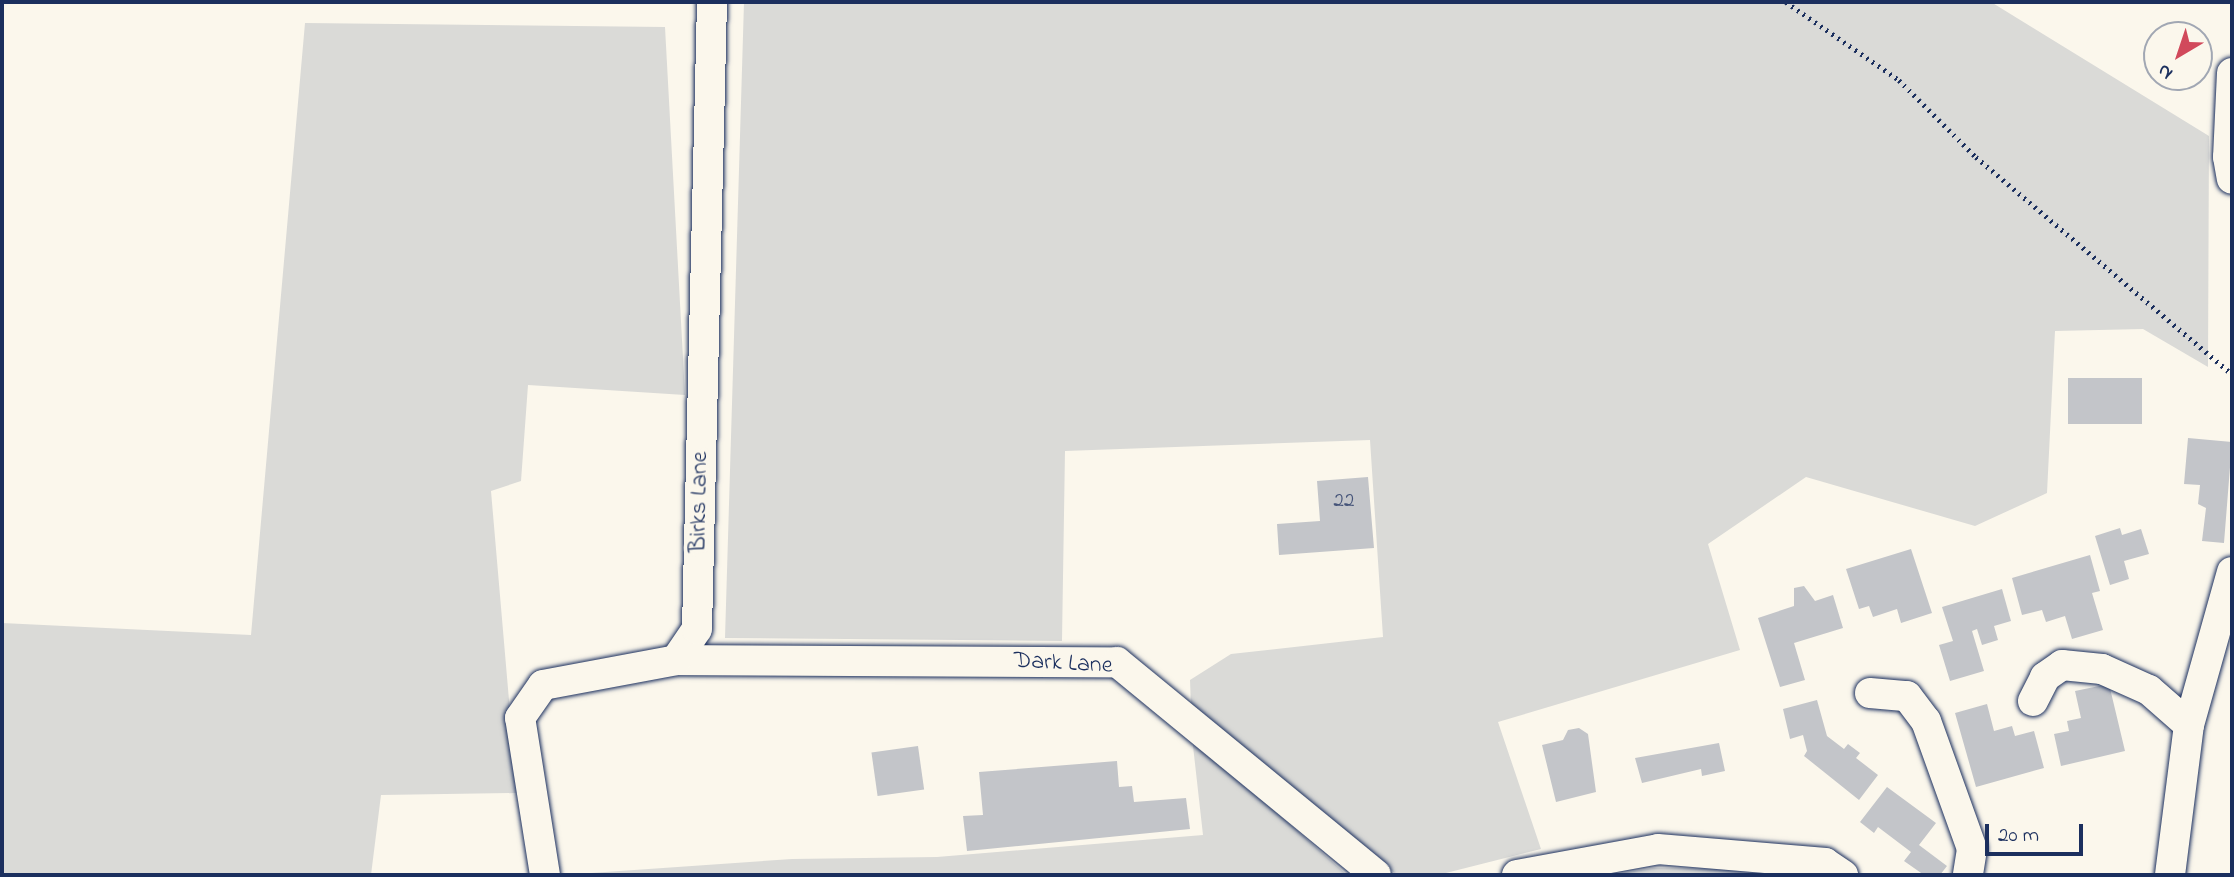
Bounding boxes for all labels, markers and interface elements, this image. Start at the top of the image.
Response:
north arrow [2143,21,2213,91]
text: N [2152,57,2179,86]
street label: Birks Lane [685,451,715,553]
house number: 22 [1334,488,1354,514]
street label: Dark Lane [1013,647,1113,681]
scale bar [1989,810,2087,854]
text: 20 m [1998,821,2039,851]

